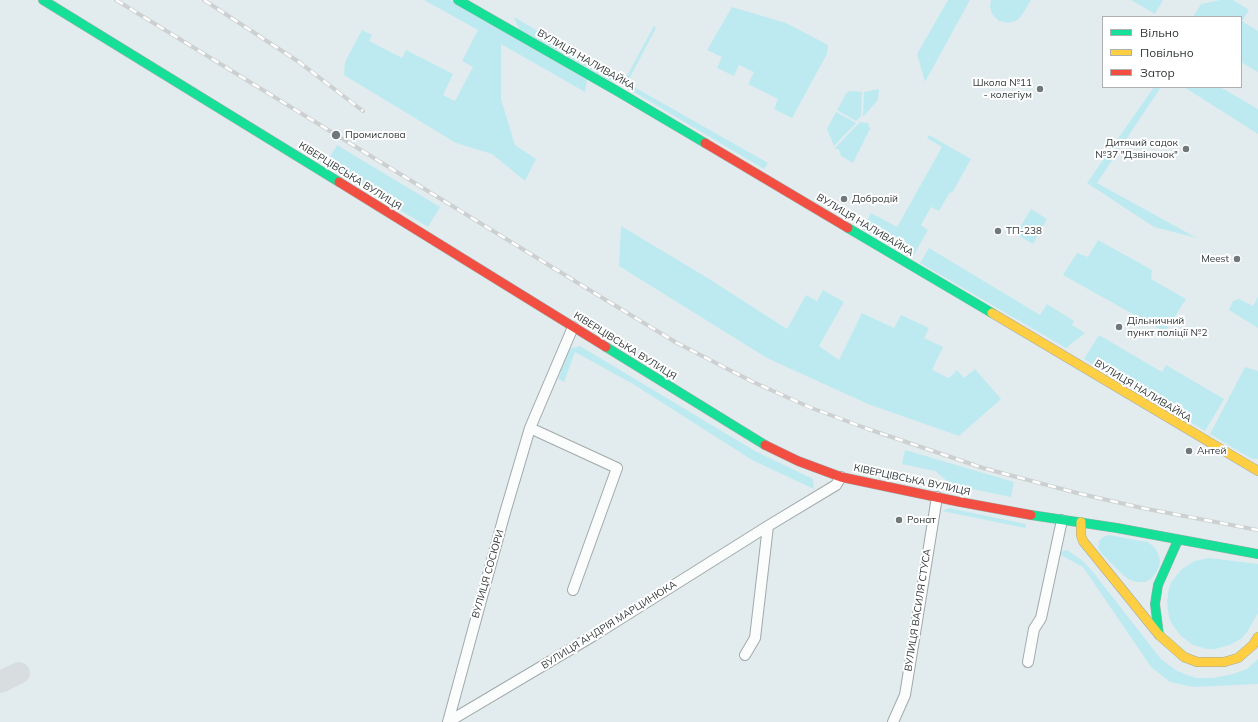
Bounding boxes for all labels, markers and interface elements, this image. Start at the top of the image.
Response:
legend [1102,16,1242,88]
text: Вільно [1140,25,1179,40]
street label: ВУЛИЦЯ НАЛИВАЙКА [535,27,637,93]
text: Повільно [1140,45,1194,60]
text: Затор [1140,65,1175,80]
place label: Школа №11 - колегіум [973,77,1032,100]
marker: Школа №11 - колегіум [1035,84,1045,94]
marker: Промислова [330,129,342,141]
place label: Промислова [345,129,406,141]
place label: Дитячий садок №37 "Дзвіночок" [1095,137,1178,160]
street label: КІВЕРЦІВСЬКА ВУЛИЦЯ [296,139,404,213]
marker: Дитячий садок №37 "Дзвіночок" [1181,144,1191,154]
street label: ВУЛИЦЯ НАЛИВАЙКА [814,191,916,259]
place label: Добродій [852,193,898,205]
marker: Добродій [839,194,849,204]
place label: ТП-238 [1006,225,1042,237]
marker: ТП-238 [993,226,1003,236]
place label: Meest [1201,253,1229,265]
marker: Meest [1232,254,1242,264]
street label: КІВЕРЦІВСЬКА ВУЛИЦЯ [571,309,679,383]
place label: Дільничний пункт поліції №2 [1127,315,1207,338]
marker: Дільничний пункт поліції №2 [1114,322,1124,332]
street label: ВУЛИЦЯ НАЛИВАЙКА [1092,357,1194,425]
place label: Антей [1197,445,1226,457]
marker: Антей [1184,446,1194,456]
street label: КІВЕРЦІВСЬКА ВУЛИЦЯ [853,462,971,498]
place label: Ронат [907,514,936,526]
marker: Ронат [894,515,904,525]
street label: ВУЛИЦЯ СОСЮРИ [470,528,506,620]
street label: ВУЛИЦЯ ВАСИЛЯ СТУСА [902,548,934,672]
street label: ВУЛИЦЯ АНДРІЯ МАРЦИНЮКА [539,578,679,672]

